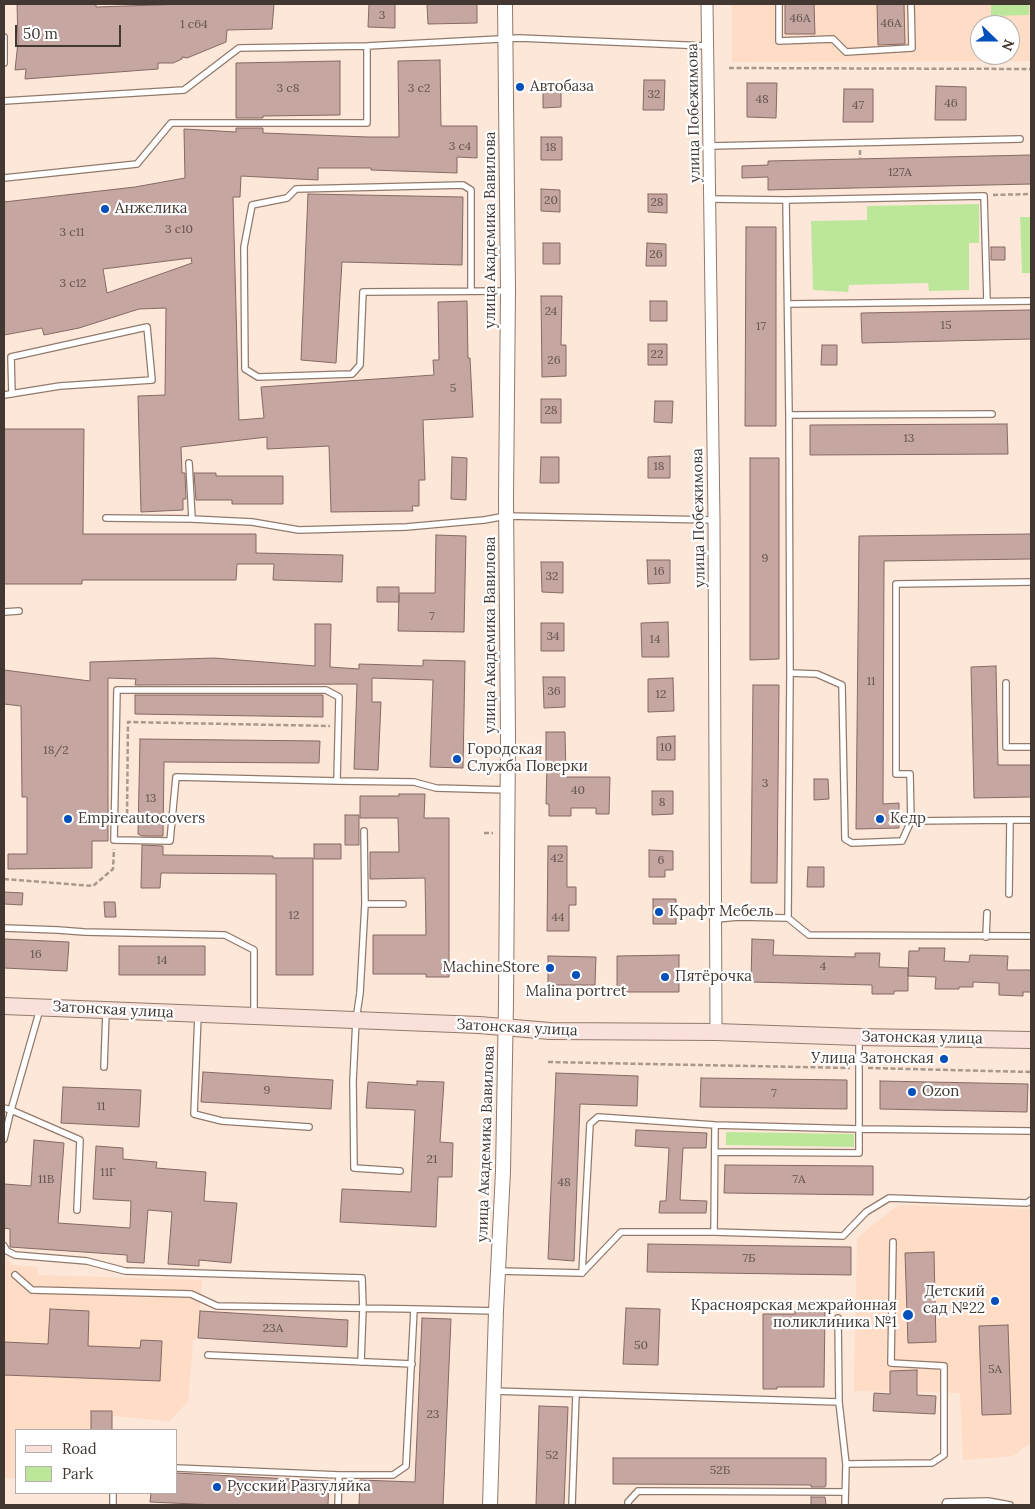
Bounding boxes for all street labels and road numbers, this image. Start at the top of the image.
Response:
street label: улица Побежимова [684,43,704,183]
street label: улица Академика Вавилова [482,132,500,328]
street label: улица Побежимова [689,448,709,588]
street label: улица Академика Вавилова [482,537,500,733]
street label: Затонская улица [52,998,174,1022]
street label: Затонская улица [456,1016,578,1040]
street label: Затонская улица [861,1028,983,1048]
street label: улица Академика Вавилова [474,1045,498,1243]

